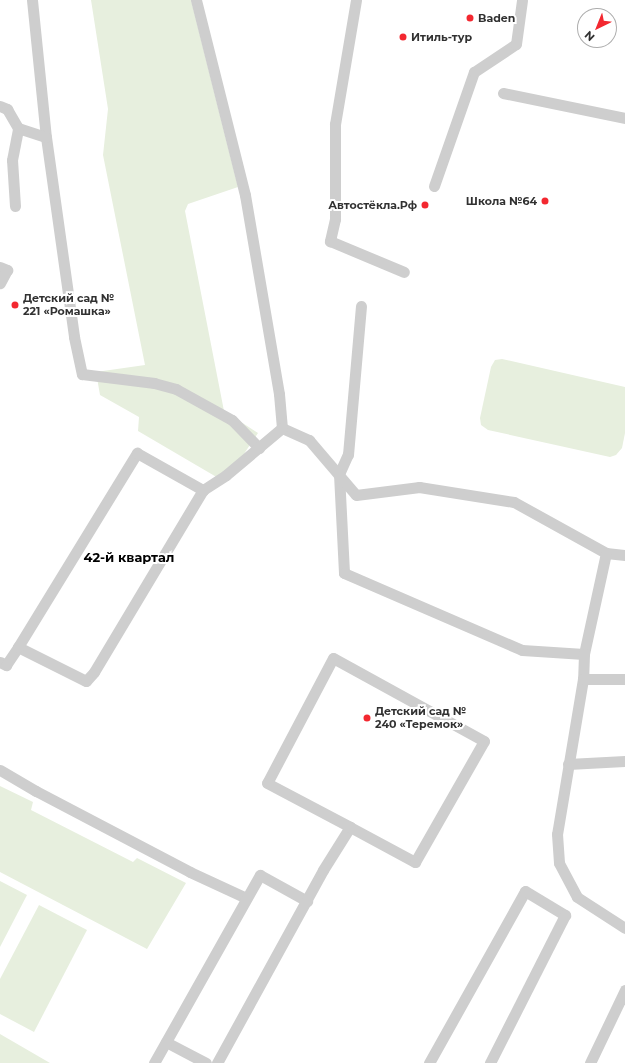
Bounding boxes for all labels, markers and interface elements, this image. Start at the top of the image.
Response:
north arrow [577,8,617,48]
place label: Baden [478,11,515,25]
marker: Baden [465,13,475,23]
text: N [581,28,598,44]
place label: Итиль-тур [411,30,472,44]
marker: Итиль-тур [398,32,408,42]
place label: Школа №64 [466,194,537,208]
marker: Школа №64 [540,196,550,206]
place label: Автостёкла.Рф [328,198,417,212]
marker: Автостёкла.Рф [420,200,430,210]
place label: Детский сад № 221 «Ромашка» [23,292,114,318]
marker: Детский сад № 221 «Ромашка» [10,300,20,310]
district label: 42-й квартал [83,549,175,565]
place label: Детский сад № 240 «Теремок» [375,705,466,731]
marker: Детский сад № 240 «Теремок» [362,713,372,723]

